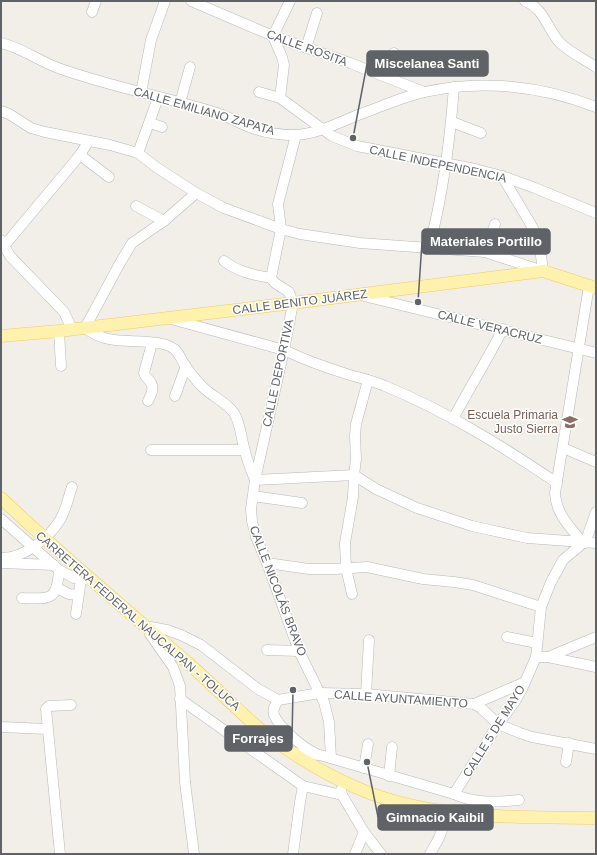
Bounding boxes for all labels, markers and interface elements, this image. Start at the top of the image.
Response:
street label: CALLE ROSITA [265,27,349,69]
callout: Miscelanea Santi [367,51,488,76]
text: Miscelanea Santi [375,56,479,71]
street label: CALLE EMILIANO ZAPATA [132,84,276,138]
street label: CALLE INDEPENDENCIA [368,143,508,185]
callout: Materiales Portillo [422,229,550,254]
text: Materiales Portillo [430,234,542,249]
street label: CALLE BENITO JUÁREZ [232,286,368,317]
street label: CALLE VERACRUZ [436,307,544,347]
street label: CALLE DEPORTIVA [260,318,296,428]
place label: Escuela Primaria Justo Sierra [467,408,558,436]
school or university icon: Escuela Primaria Justo Sierra [561,413,579,431]
street label: CALLE NICOLÁS BRAVO [247,523,310,658]
street label: CARRETERA FEDERAL NAUCALPAN - TOLUCA [33,528,243,714]
street label: CALLE 5 DE MAYO [460,682,528,780]
street label: CALLE AYUNTAMIENTO [334,687,468,711]
callout: Forrajes [225,726,292,751]
text: Forrajes [232,731,284,746]
callout: Gimnacio Kaibil [378,805,493,830]
text: Gimnacio Kaibil [386,810,484,825]

